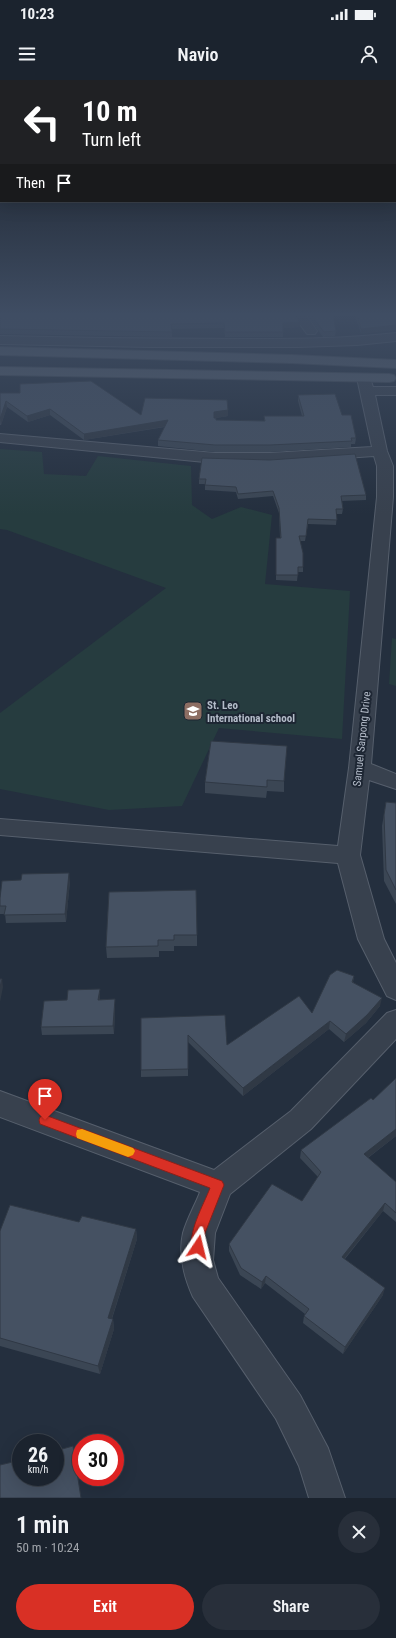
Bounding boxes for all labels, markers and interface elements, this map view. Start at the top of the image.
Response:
text: 10:23 [20,5,54,23]
icon: menu [16,43,38,65]
icon: person [358,43,380,65]
text: Navio [178,44,218,65]
text: 10 m [82,95,138,128]
icon: left [16,96,68,148]
text: Turn left [82,129,141,150]
icon: arrive [53,172,75,194]
text: Then [16,174,45,192]
street label: Samuel Sarpong Drive [351,691,373,787]
place label: St. Leo International school [207,699,295,725]
school or university icon: St. Leo International school [182,700,204,722]
pin [28,1079,62,1120]
icon: arrive [34,1085,56,1107]
position arrow [177,1226,219,1268]
speed limit sign: 30 [72,1434,124,1486]
text: 26 [28,1443,48,1467]
text: km/h [28,1464,48,1475]
text: 1 min [16,1511,69,1539]
button: close [338,1511,380,1553]
text: 50 m · 10:24 [16,1540,79,1555]
button: Exit [16,1584,194,1630]
button: Share [202,1584,380,1630]

